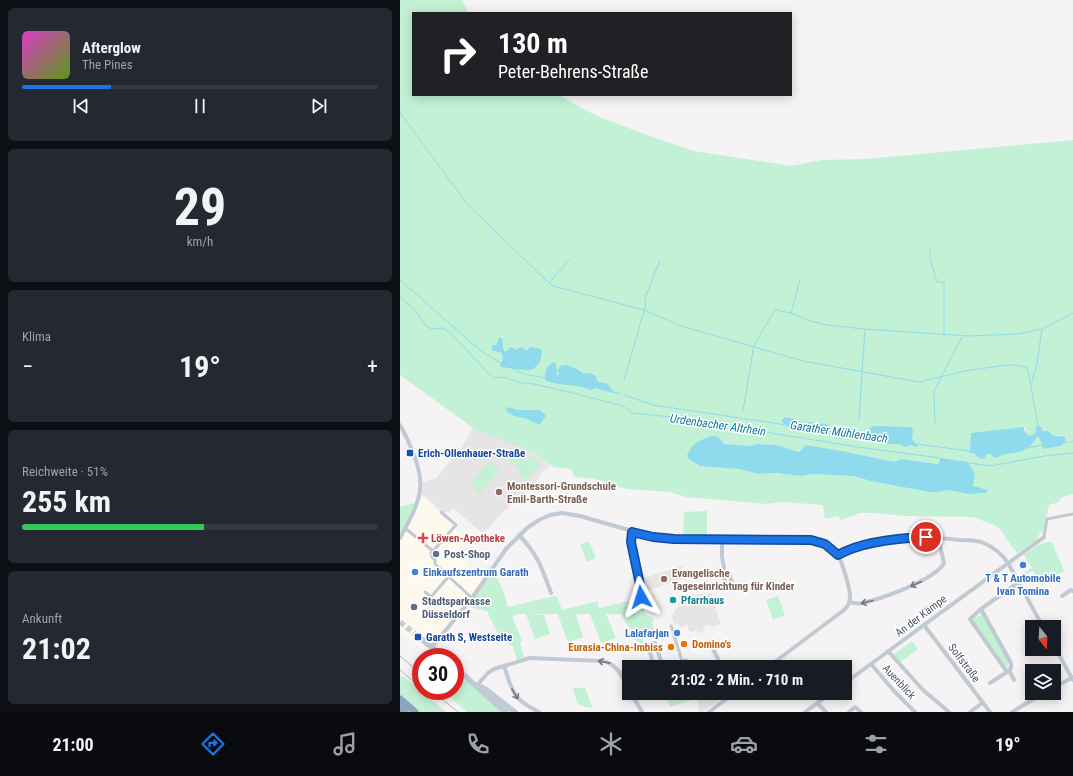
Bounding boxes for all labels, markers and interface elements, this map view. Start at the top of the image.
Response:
text: 130 m [498,27,568,60]
icon: right [432,28,484,80]
text: Afterglow [82,39,141,57]
text: The Pines [82,57,133,72]
text: Peter-Behrens-Straße [498,61,648,82]
icon: previous [70,95,92,117]
icon: pause [189,95,211,117]
icon: next [308,95,330,117]
text: 29 [174,177,226,238]
text: km/h [187,234,213,249]
text: Klima [22,329,51,344]
text: 19° [179,349,221,384]
text: − [22,354,33,379]
text: + [367,354,378,379]
water label: Urdenbacher Altrhein [669,411,767,439]
water label: Garather Mühlenbach [789,418,889,446]
place label: Erich-Ollenhauer-Straße [418,447,525,460]
marker: Erich-Ollenhauer-Straße [405,448,415,458]
text: Reichweite · 51% [22,464,108,479]
place label: Montessori-Grundschule Emil-Barth-Straße [507,480,616,506]
text: 255 km [22,484,111,519]
marker: Montessori-Grundschule Emil-Barth-Straße [494,487,504,497]
pin [909,520,943,554]
icon: arrive [915,526,937,548]
place label: Löwen-Apotheke [431,532,505,545]
marker: Löwen-Apotheke [418,533,428,543]
place label: Post-Shop [444,548,491,561]
marker: Post-Shop [431,549,441,559]
marker: T & T Automobile Ivan Tomina [1018,560,1028,570]
place label: Einkaufszentrum Garath [423,566,529,579]
marker: Einkaufszentrum Garath [410,567,420,577]
place label: Evangelische Tageseinrichtung für Kinder [672,567,795,593]
place label: T & T Automobile Ivan Tomina [985,572,1061,598]
marker: Evangelische Tageseinrichtung für Kinder [659,574,669,584]
position arrow [620,576,662,618]
one-way arrow [910,581,922,588]
street label: An der Kämpe [893,593,949,639]
place label: Pfarrhaus [681,594,724,607]
place label: Stadtsparkasse Düsseldorf [422,595,490,621]
marker: Pfarrhaus [668,595,678,605]
one-way arrow [860,598,873,606]
marker: Stadtsparkasse Düsseldorf [409,602,419,612]
text: Ankunft [22,611,62,626]
north arrow [1025,620,1061,656]
map controls [1025,620,1061,700]
place label: Lalafarjan [625,627,669,640]
marker: Lalafarjan [672,628,682,638]
text: 21:02 [22,631,91,666]
place label: Garath S, Westseite [426,631,512,644]
marker: Garath S, Westseite [413,632,423,642]
place label: Domino's [692,638,731,651]
marker: Domino's [679,639,689,649]
place label: Eurasia-China-Imbiss [568,641,663,654]
street label: Solfstraße [945,641,983,685]
marker: Eurasia-China-Imbiss [666,642,676,652]
speed limit sign: 30 [412,648,464,700]
one-way arrow [598,658,611,666]
street label: Auenblick [880,662,918,702]
button: layers [1025,664,1061,700]
text: 21:02 · 2 Min. · 710 m [671,671,803,689]
one-way arrow [512,688,520,700]
icon: directions [199,730,227,758]
icon: music [331,730,359,758]
icon: phone [464,730,492,758]
icon: climate [597,730,625,758]
icon: car [730,730,758,758]
icon: filters [862,730,890,758]
text: 21:00 [52,734,94,755]
text: 19° [995,734,1020,755]

